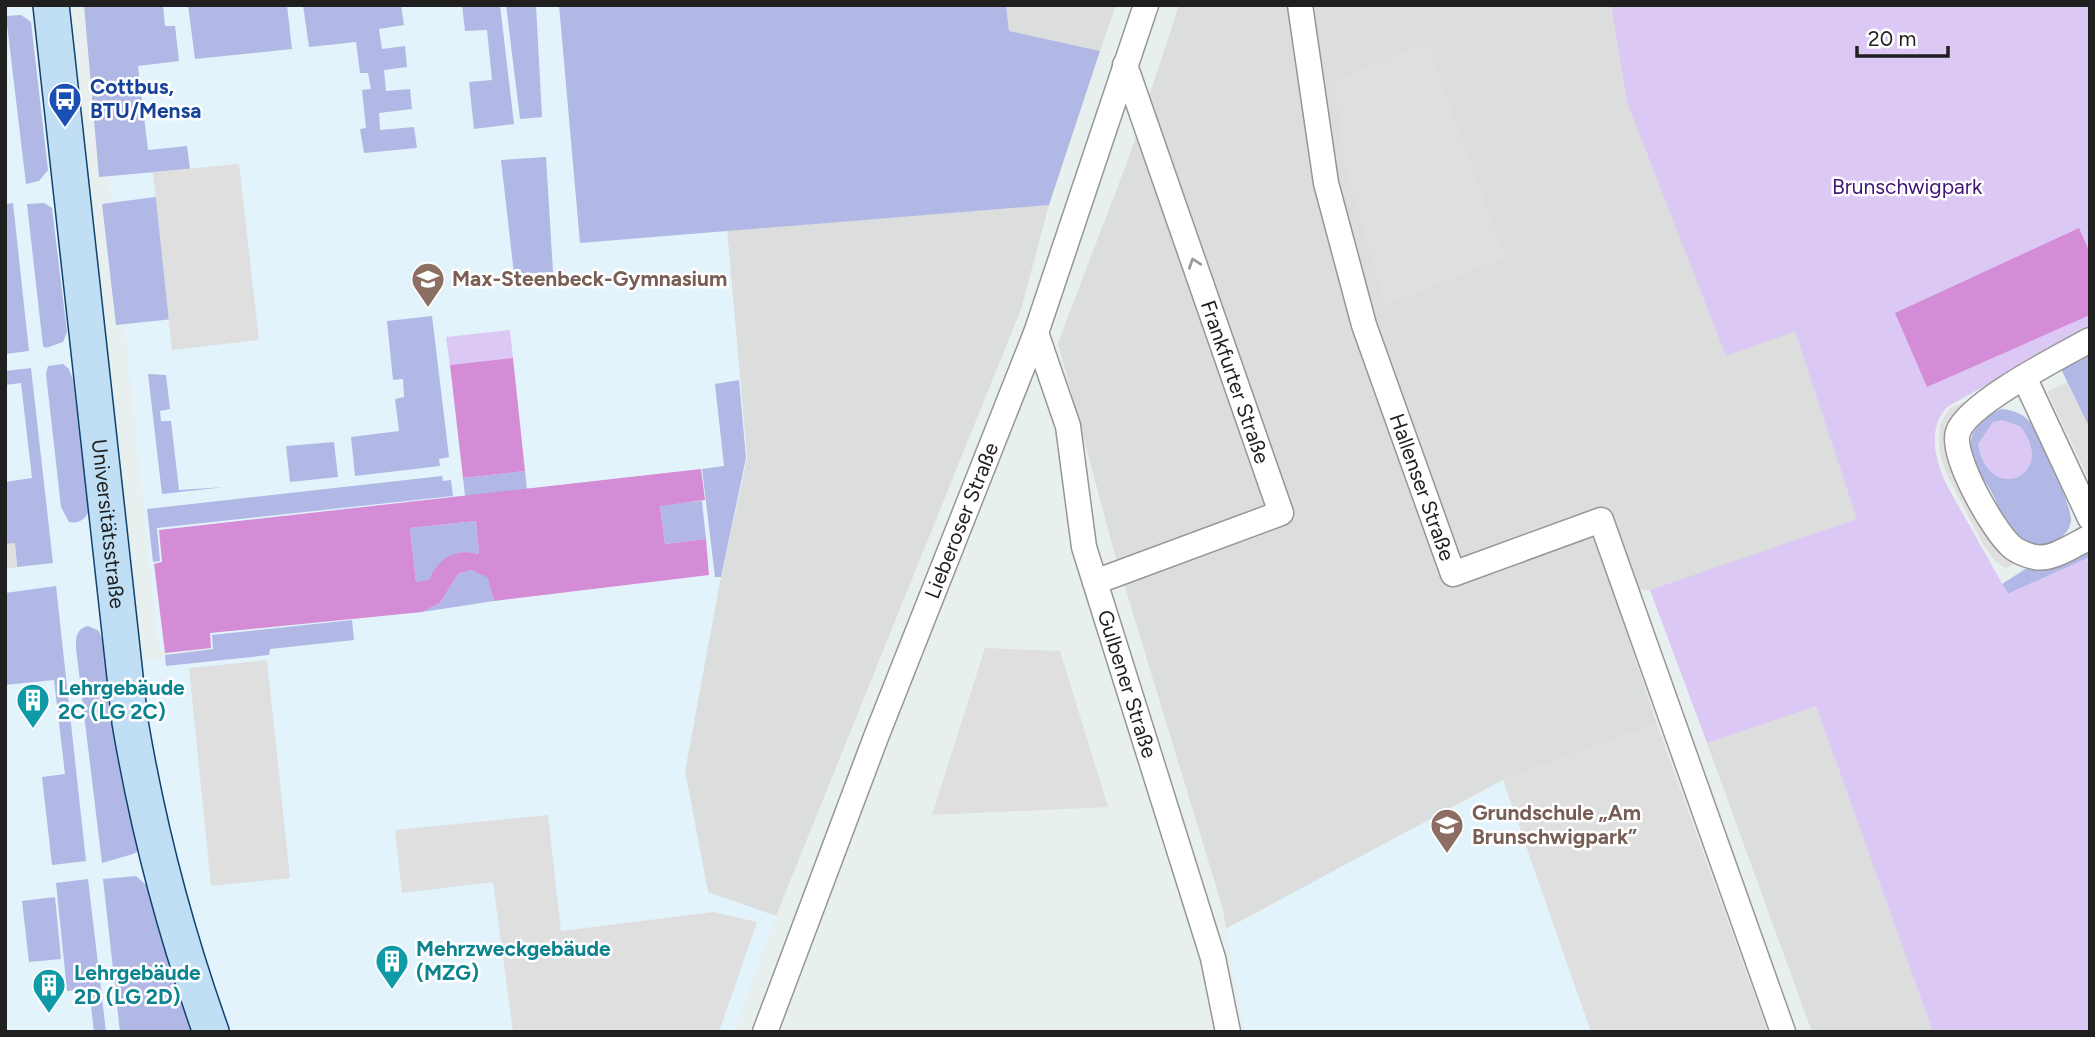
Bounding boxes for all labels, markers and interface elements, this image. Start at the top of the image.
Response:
scale bar [1857,14,1948,58]
text: 20 m [1868,26,1916,51]
place label: Cottbus, BTU/Mensa [90,74,202,123]
bus stop icon: Cottbus, BTU/Mensa [46,80,84,129]
park label: Brunschwigpark [1832,174,1983,199]
one-way arrow [1188,258,1202,270]
school or university icon: Max-Steenbeck-Gymnasium [409,260,447,309]
place label: Max-Steenbeck-Gymnasium [452,266,727,291]
street label: Frankfurter Straße [1196,297,1275,467]
street label: Hallenser Straße [1385,410,1460,564]
street label: Universitätsstraße [87,438,130,610]
street label: Lieberoser Straße [919,439,1003,602]
street label: Gulbener Straße [1093,607,1162,761]
place label: Lehrgebäude 2C (LG 2C) [58,675,185,724]
building icon: Lehrgebäude 2C (LG 2C) [14,681,52,730]
place label: Grundschule „Am Brunschwigpark” [1472,800,1641,849]
school or university icon: Grundschule „Am Brunschwigpark” [1428,806,1466,855]
place label: Mehrzweckgebäude (MZG) [416,936,611,985]
building icon: Mehrzweckgebäude (MZG) [373,942,411,991]
place label: Lehrgebäude 2D (LG 2D) [74,960,201,1009]
building icon: Lehrgebäude 2D (LG 2D) [30,966,68,1015]

